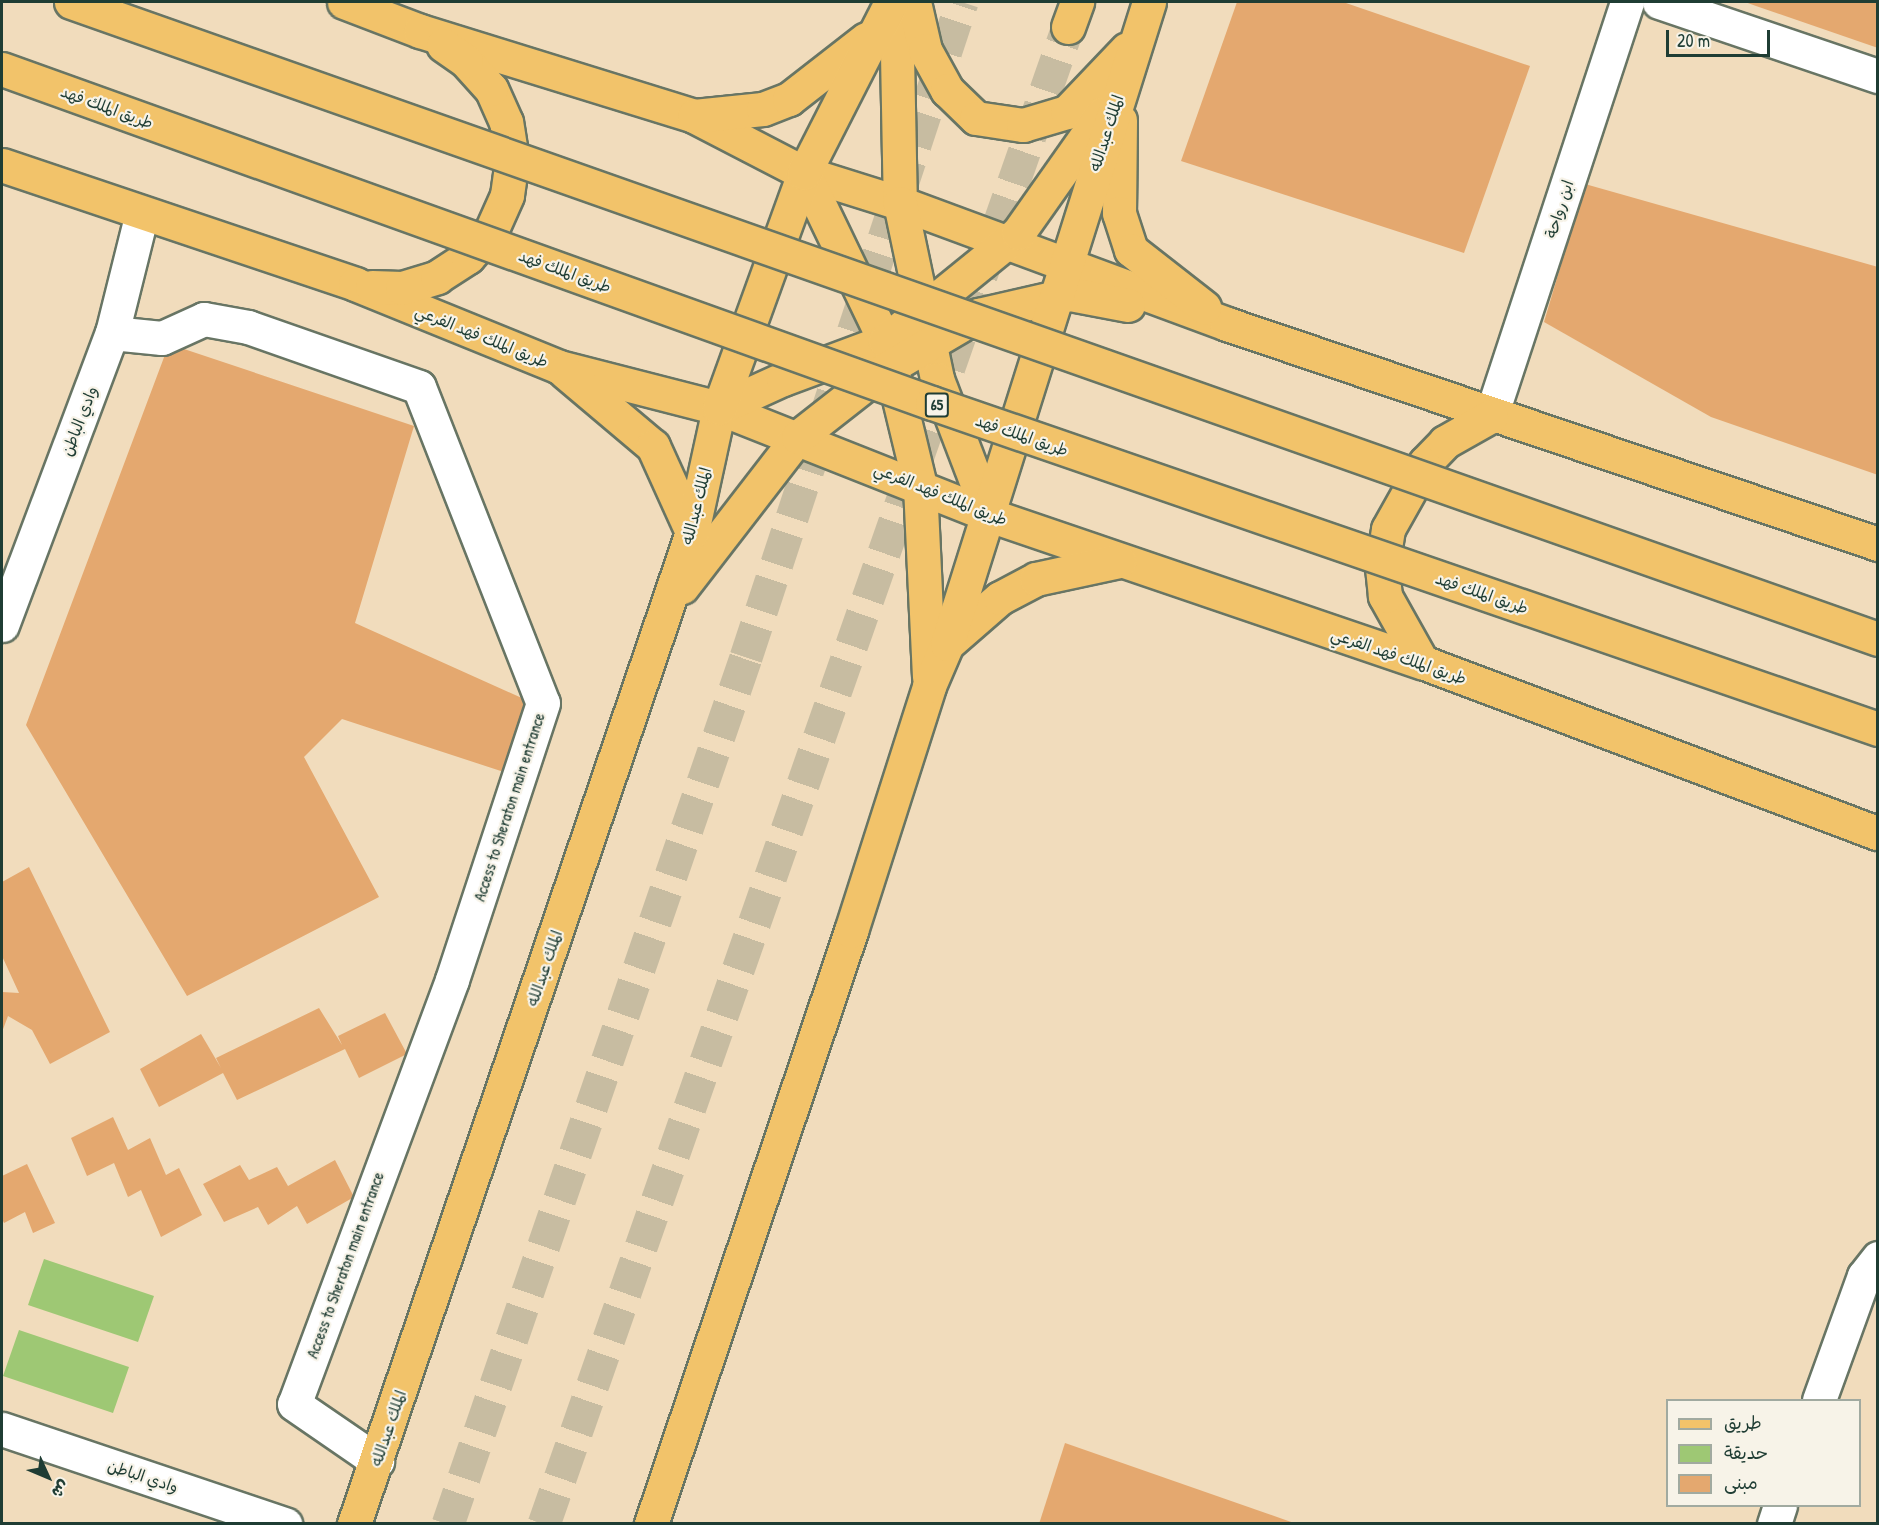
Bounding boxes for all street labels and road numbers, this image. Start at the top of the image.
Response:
street label: طريق الملك فهد [58,81,156,133]
street label: الملك عبدالله [1085,92,1127,174]
street label: ابن رواحة [1541,178,1577,240]
street label: طريق الملك فهد [516,245,614,297]
street label: طريق الملك فهد الفرعي [413,301,551,371]
street label: وادي الباطن [57,383,101,459]
road number: 65 [924,393,950,417]
street label: طريق الملك فهد [973,410,1071,460]
street label: طريق الملك فهد الفرعي [872,459,1010,529]
street label: الملك عبدالله [677,465,715,547]
street label: طريق الملك فهد [1433,568,1531,618]
street label: طريق الملك فهد الفرعي [1329,624,1469,688]
street label: Access to Sheraton main entrance [469,710,549,904]
street label: الملك عبدالله [522,927,566,1009]
street label: Access to Sheraton main entrance [302,1169,388,1361]
street label: الملك عبدالله [366,1387,410,1469]
street label: وادي الباطن [105,1456,181,1496]

